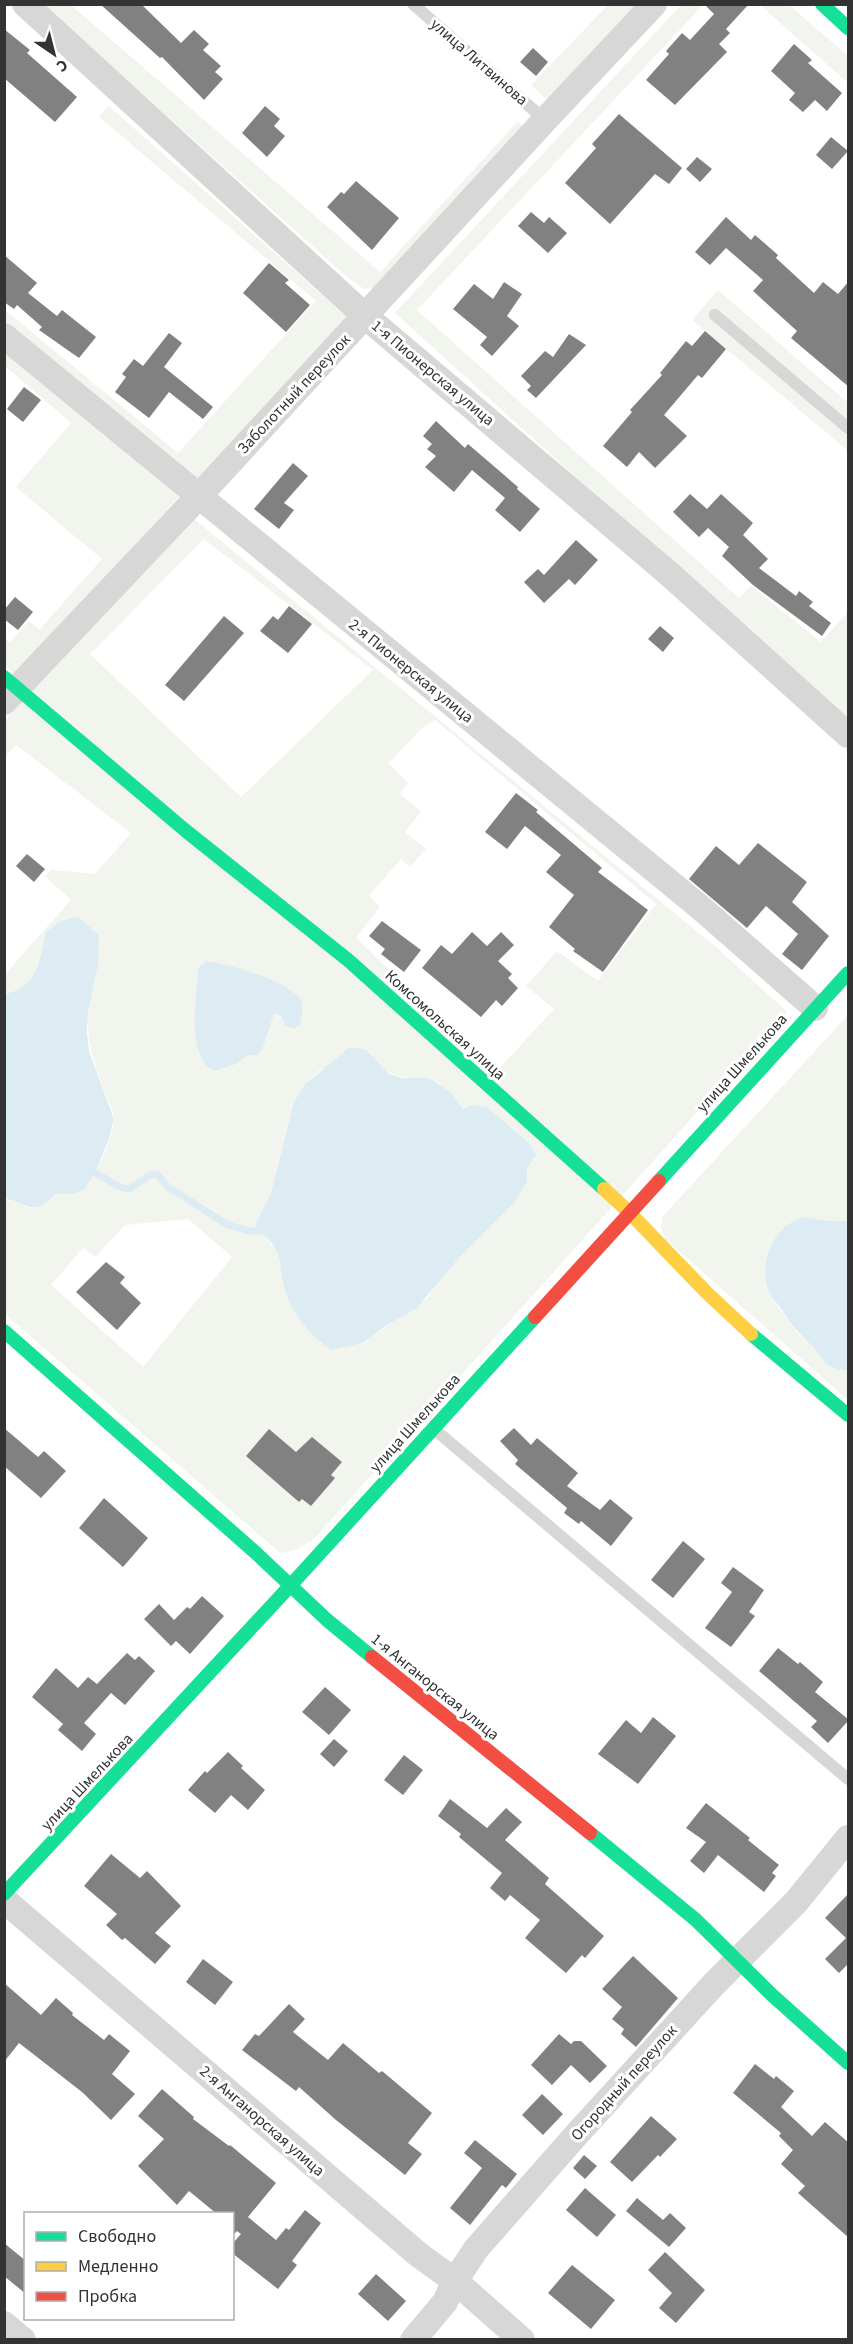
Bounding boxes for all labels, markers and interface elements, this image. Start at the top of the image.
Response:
street label: улица Литвинова [425,13,533,111]
north arrow [24,24,84,84]
text: С [52,54,72,77]
street label: 1-я Пионерская улица [367,315,499,431]
street label: Заболотный переулок [233,329,356,459]
street label: 2-я Пионерская улица [344,614,478,728]
street label: Комсомольская улица [380,965,510,1085]
street label: улица Шмелькова [692,1009,792,1117]
street label: улица Шмелькова [365,1369,465,1477]
street label: 1-я Анганорская улица [366,1628,504,1746]
street label: улица Шмелькова [36,1728,138,1836]
street label: Огородный переулок [566,2020,682,2146]
street label: 2-я Анганорская улица [195,2061,329,2181]
legend [24,2212,234,2320]
text: Свободно [78,2224,156,2249]
text: Медленно [78,2254,158,2279]
text: Пробка [78,2284,137,2309]

